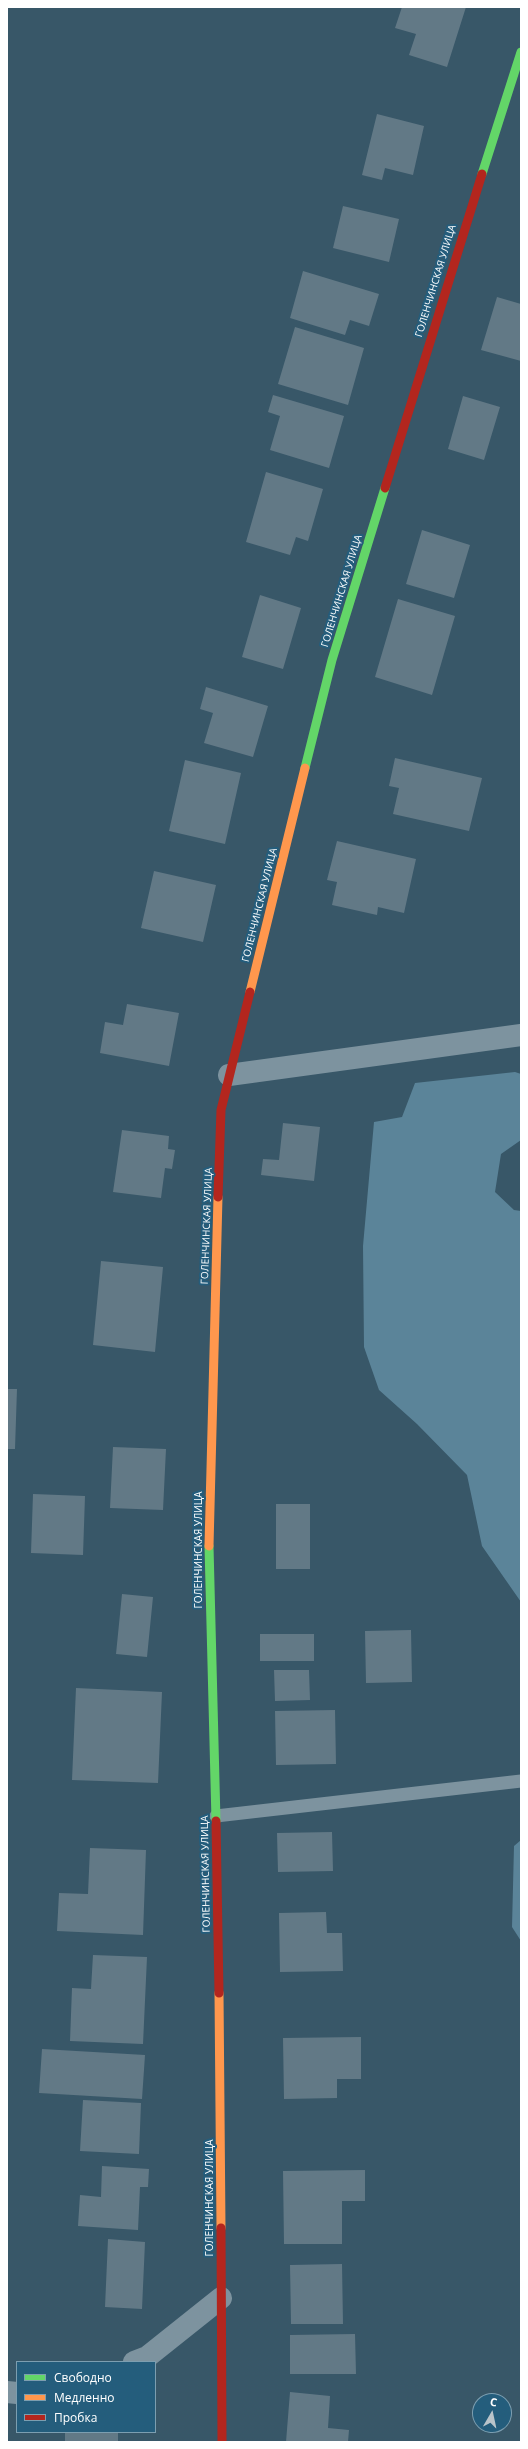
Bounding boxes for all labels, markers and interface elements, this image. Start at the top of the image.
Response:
street label: ГОЛЕНЧИНСКАЯ УЛИЦА [413,223,459,339]
street label: ГОЛЕНЧИНСКАЯ УЛИЦА [319,533,365,649]
street label: ГОЛЕНЧИНСКАЯ УЛИЦА [240,847,280,963]
street label: ГОЛЕНЧИНСКАЯ УЛИЦА [199,1167,215,1285]
street label: ГОЛЕНЧИНСКАЯ УЛИЦА [193,1492,205,1608]
street label: ГОЛЕНЧИНСКАЯ УЛИЦА [199,1815,213,1933]
street label: ГОЛЕНЧИНСКАЯ УЛИЦА [204,2140,216,2256]
legend [16,2361,156,2433]
text: Свободно [54,2369,112,2386]
text: Медленно [54,2389,114,2406]
north arrow [472,2393,512,2433]
text: С [489,2394,498,2410]
text: Пробка [54,2409,97,2426]

